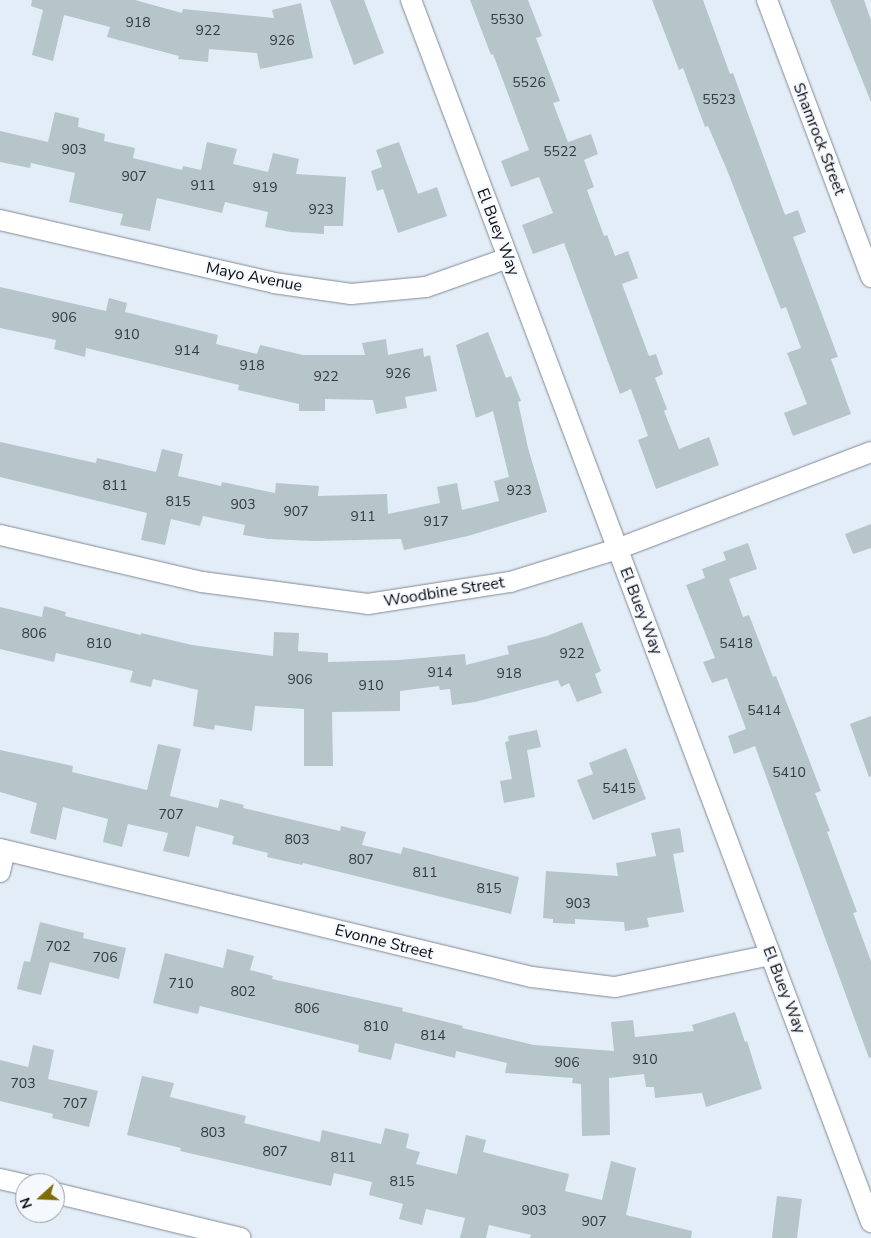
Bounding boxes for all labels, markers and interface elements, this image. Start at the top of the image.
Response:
house number: 5530 [490,12,524,28]
house number: 918 [125,15,151,31]
house number: 922 [195,23,221,39]
house number: 926 [269,33,295,49]
house number: 5526 [512,75,546,91]
street label: Shamrock Street [789,80,849,198]
house number: 5523 [702,92,736,108]
house number: 903 [61,142,87,158]
house number: 5522 [543,144,577,160]
house number: 907 [121,169,147,185]
house number: 911 [190,178,216,194]
house number: 919 [252,180,278,196]
street label: El Buey Way [473,186,523,278]
house number: 923 [308,202,334,218]
street label: Mayo Avenue [204,258,304,296]
house number: 906 [51,310,77,326]
house number: 910 [114,327,140,343]
house number: 914 [174,343,200,359]
house number: 918 [239,358,265,374]
house number: 926 [385,366,411,382]
house number: 922 [313,369,339,385]
house number: 811 [102,478,128,494]
house number: 923 [506,483,532,499]
house number: 815 [165,494,191,510]
house number: 903 [230,497,256,513]
house number: 907 [283,504,309,520]
house number: 911 [350,509,376,525]
house number: 917 [423,514,449,530]
street label: El Buey Way [616,565,666,657]
street label: Woodbine Street [382,573,506,611]
house number: 806 [21,626,47,642]
house number: 810 [86,636,112,652]
house number: 5418 [719,636,753,652]
house number: 922 [559,646,585,662]
house number: 914 [427,665,453,681]
house number: 918 [496,666,522,682]
house number: 906 [287,672,313,688]
house number: 910 [358,678,384,694]
house number: 5414 [747,703,781,719]
house number: 5410 [772,765,806,781]
house number: 5415 [602,781,636,797]
house number: 707 [158,807,184,823]
house number: 803 [284,832,310,848]
house number: 807 [348,852,374,868]
house number: 811 [412,865,438,881]
house number: 815 [476,881,502,897]
house number: 903 [565,896,591,912]
street label: Evonne Street [333,921,435,963]
house number: 702 [45,939,71,955]
street label: El Buey Way [759,944,809,1036]
house number: 706 [92,950,118,966]
house number: 710 [168,976,194,992]
house number: 802 [230,984,256,1000]
house number: 806 [294,1001,320,1017]
house number: 810 [363,1019,389,1035]
house number: 814 [420,1028,446,1044]
house number: 910 [632,1052,658,1068]
house number: 906 [554,1055,580,1071]
house number: 703 [10,1076,36,1092]
house number: 707 [62,1096,88,1112]
house number: 803 [200,1125,226,1141]
house number: 807 [262,1144,288,1160]
house number: 811 [330,1150,356,1166]
north arrow [15,1173,65,1223]
house number: 815 [389,1174,415,1190]
text: N [16,1195,37,1211]
house number: 903 [521,1203,547,1219]
house number: 907 [581,1214,607,1230]

